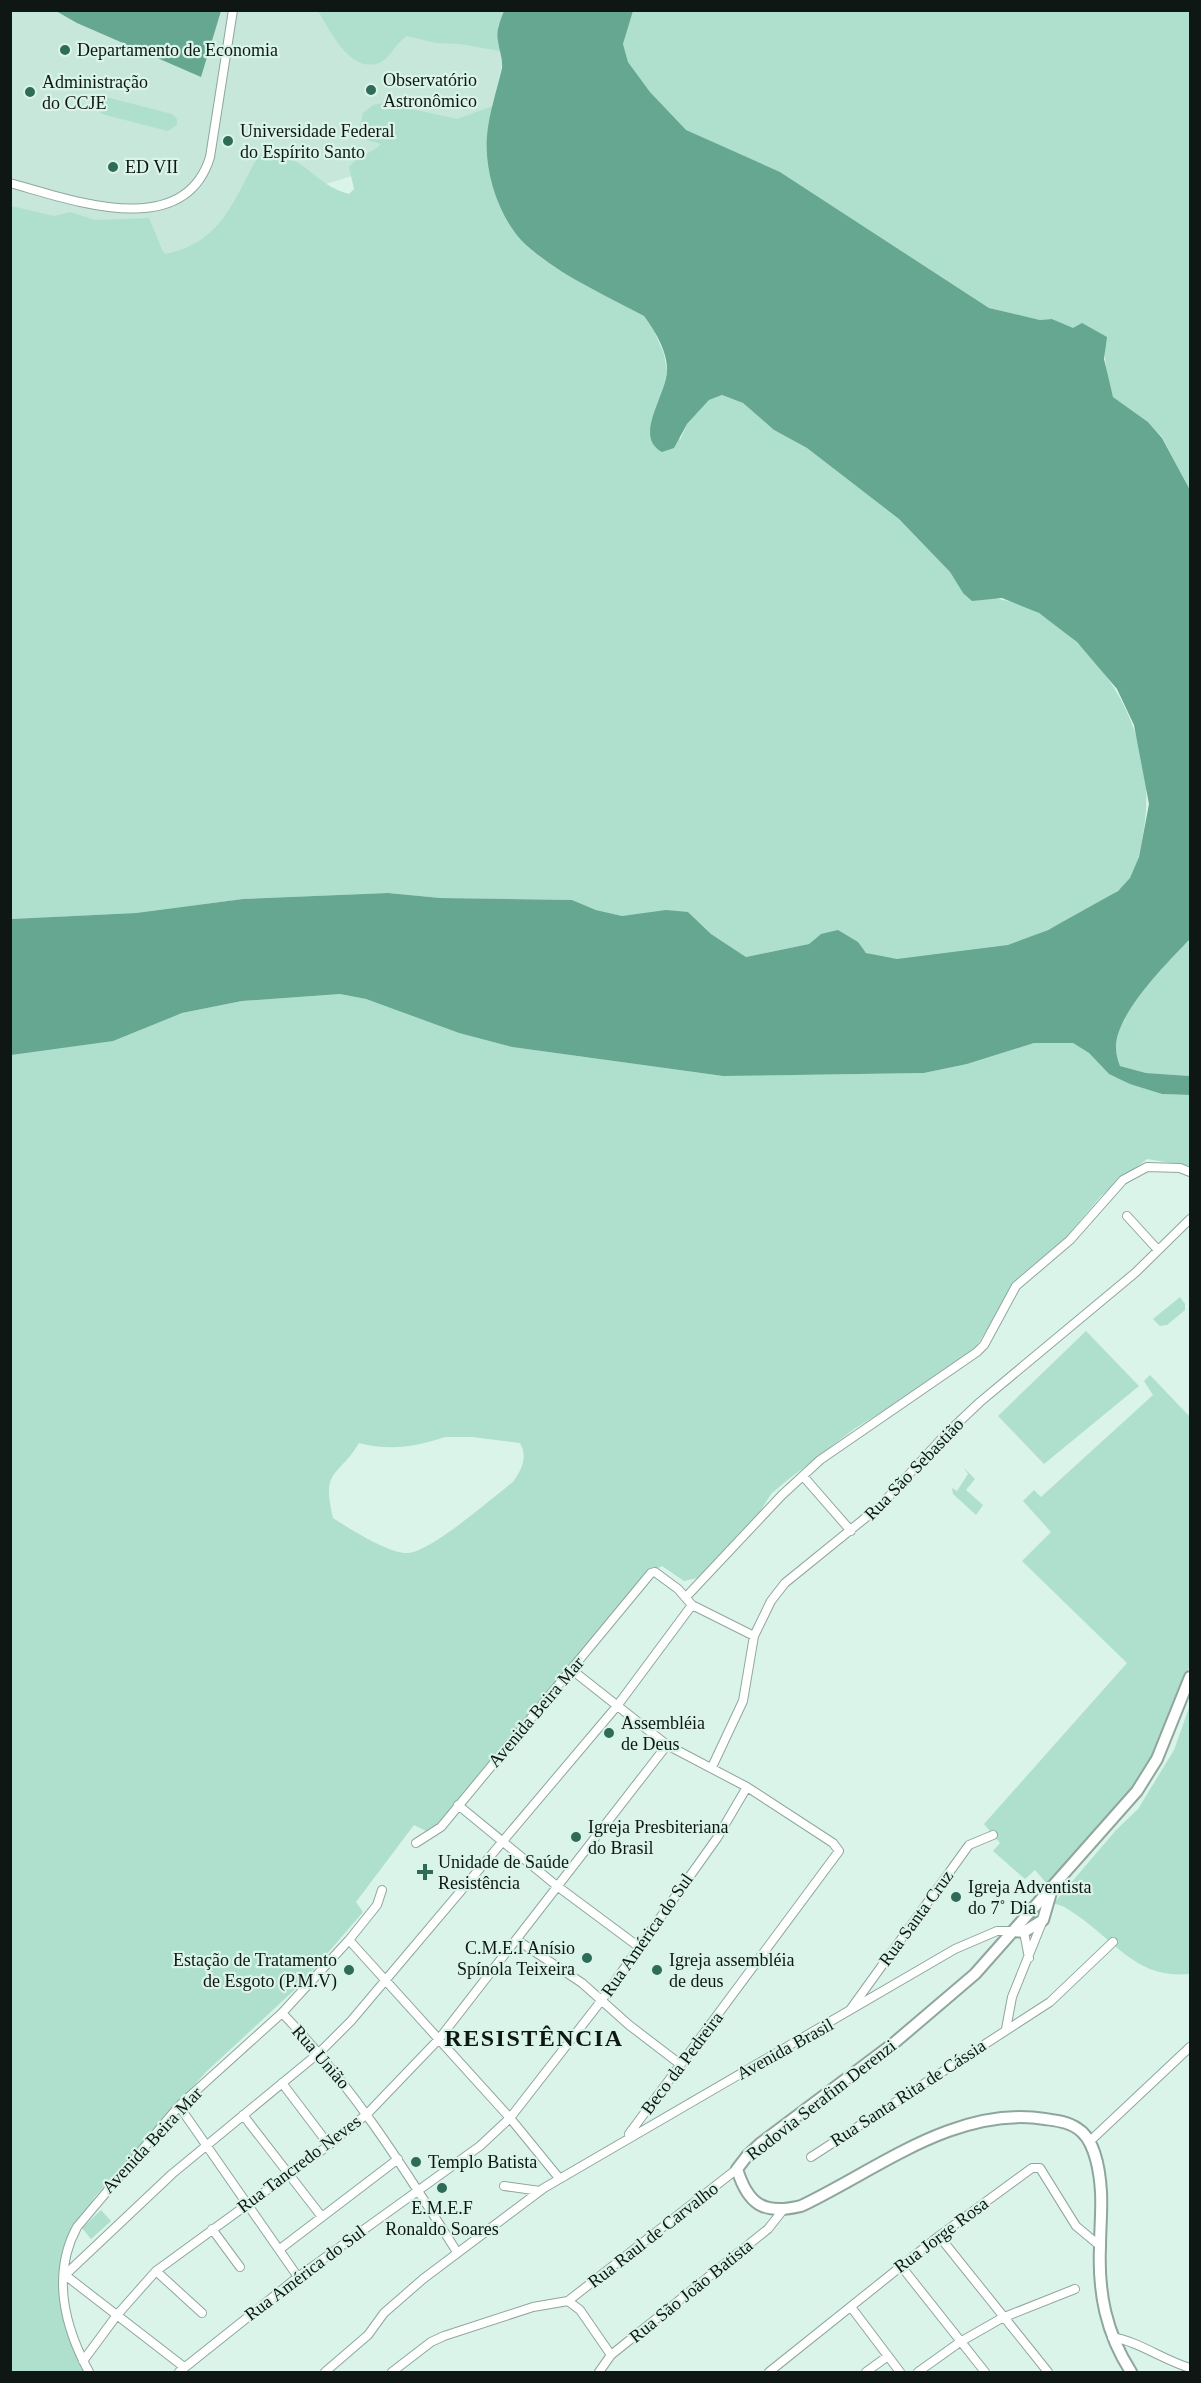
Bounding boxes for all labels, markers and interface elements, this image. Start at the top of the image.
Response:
place label: Departamento de Economia [77,40,278,60]
marker: Departamento de Economia [58,43,72,57]
place label: Observatório Astronômico [383,70,477,111]
place label: Administração do CCJE [42,72,148,113]
marker: Observatório Astronômico [364,83,378,97]
marker: Administração do CCJE [23,85,37,99]
place label: Universidade Federal do Espírito Santo [240,121,394,162]
marker: Universidade Federal do Espírito Santo [221,134,235,148]
place label: ED VII [125,157,178,177]
marker: ED VII [106,160,120,174]
street label: Rua São Sebastião [860,1414,968,1524]
street label: Avenida Beira Mar [484,1653,588,1771]
place label: Assembléia de Deus [621,1713,705,1754]
marker: Assembléia de Deus [602,1726,616,1740]
place label: Igreja Presbiteriana do Brasil [588,1817,728,1858]
marker: Igreja Presbiteriana do Brasil [569,1830,583,1844]
place label: Unidade de Saúde Resistência [438,1852,569,1893]
marker: Unidade de Saúde Resistência [416,1863,434,1881]
street label: Rua Santa Cruz [875,1866,957,1970]
street label: Rua América do Sul [597,1870,697,2000]
place label: Igreja Adventista do 7˚ Dia [968,1877,1091,1918]
marker: Igreja Adventista do 7˚ Dia [949,1890,963,1904]
place label: C.M.E.I Anísio Spínola Teixeira [457,1938,575,1979]
place label: Estação de Tratamento de Esgoto (P.M.V) [173,1950,337,1992]
place label: Igreja assembléia de deus [669,1950,794,1991]
marker: C.M.E.I Anísio Spínola Teixeira [580,1951,594,1965]
marker: Estação de Tratamento de Esgoto (P.M.V) [342,1963,356,1977]
marker: Igreja assembléia de deus [650,1963,664,1977]
street label: Beco da Pedreira [637,2008,727,2118]
street label: Avenida Brasil [733,2014,837,2084]
street label: Rua União [288,2021,354,2093]
district label: RESISTÊNCIA [444,2025,624,2051]
street label: Rodovia Serafim Derenzi [742,2035,900,2165]
street label: Rua Santa Rita de Cássia [827,2035,989,2151]
street label: Avenida Beira Mar [98,2083,206,2197]
street label: Rua Tancredo Neves [233,2111,365,2217]
place label: Templo Batista [428,2152,537,2172]
marker: Templo Batista [409,2155,423,2169]
street label: Rua Raul de Carvalho [584,2178,722,2292]
marker: E.M.E.F Ronaldo Soares [435,2181,449,2195]
street label: Rua Jorge Rosa [890,2193,992,2277]
place label: E.M.E.F Ronaldo Soares [385,2198,499,2239]
street label: Rua América do Sul [241,2221,369,2325]
street label: Rua São João Batista [625,2235,757,2347]

